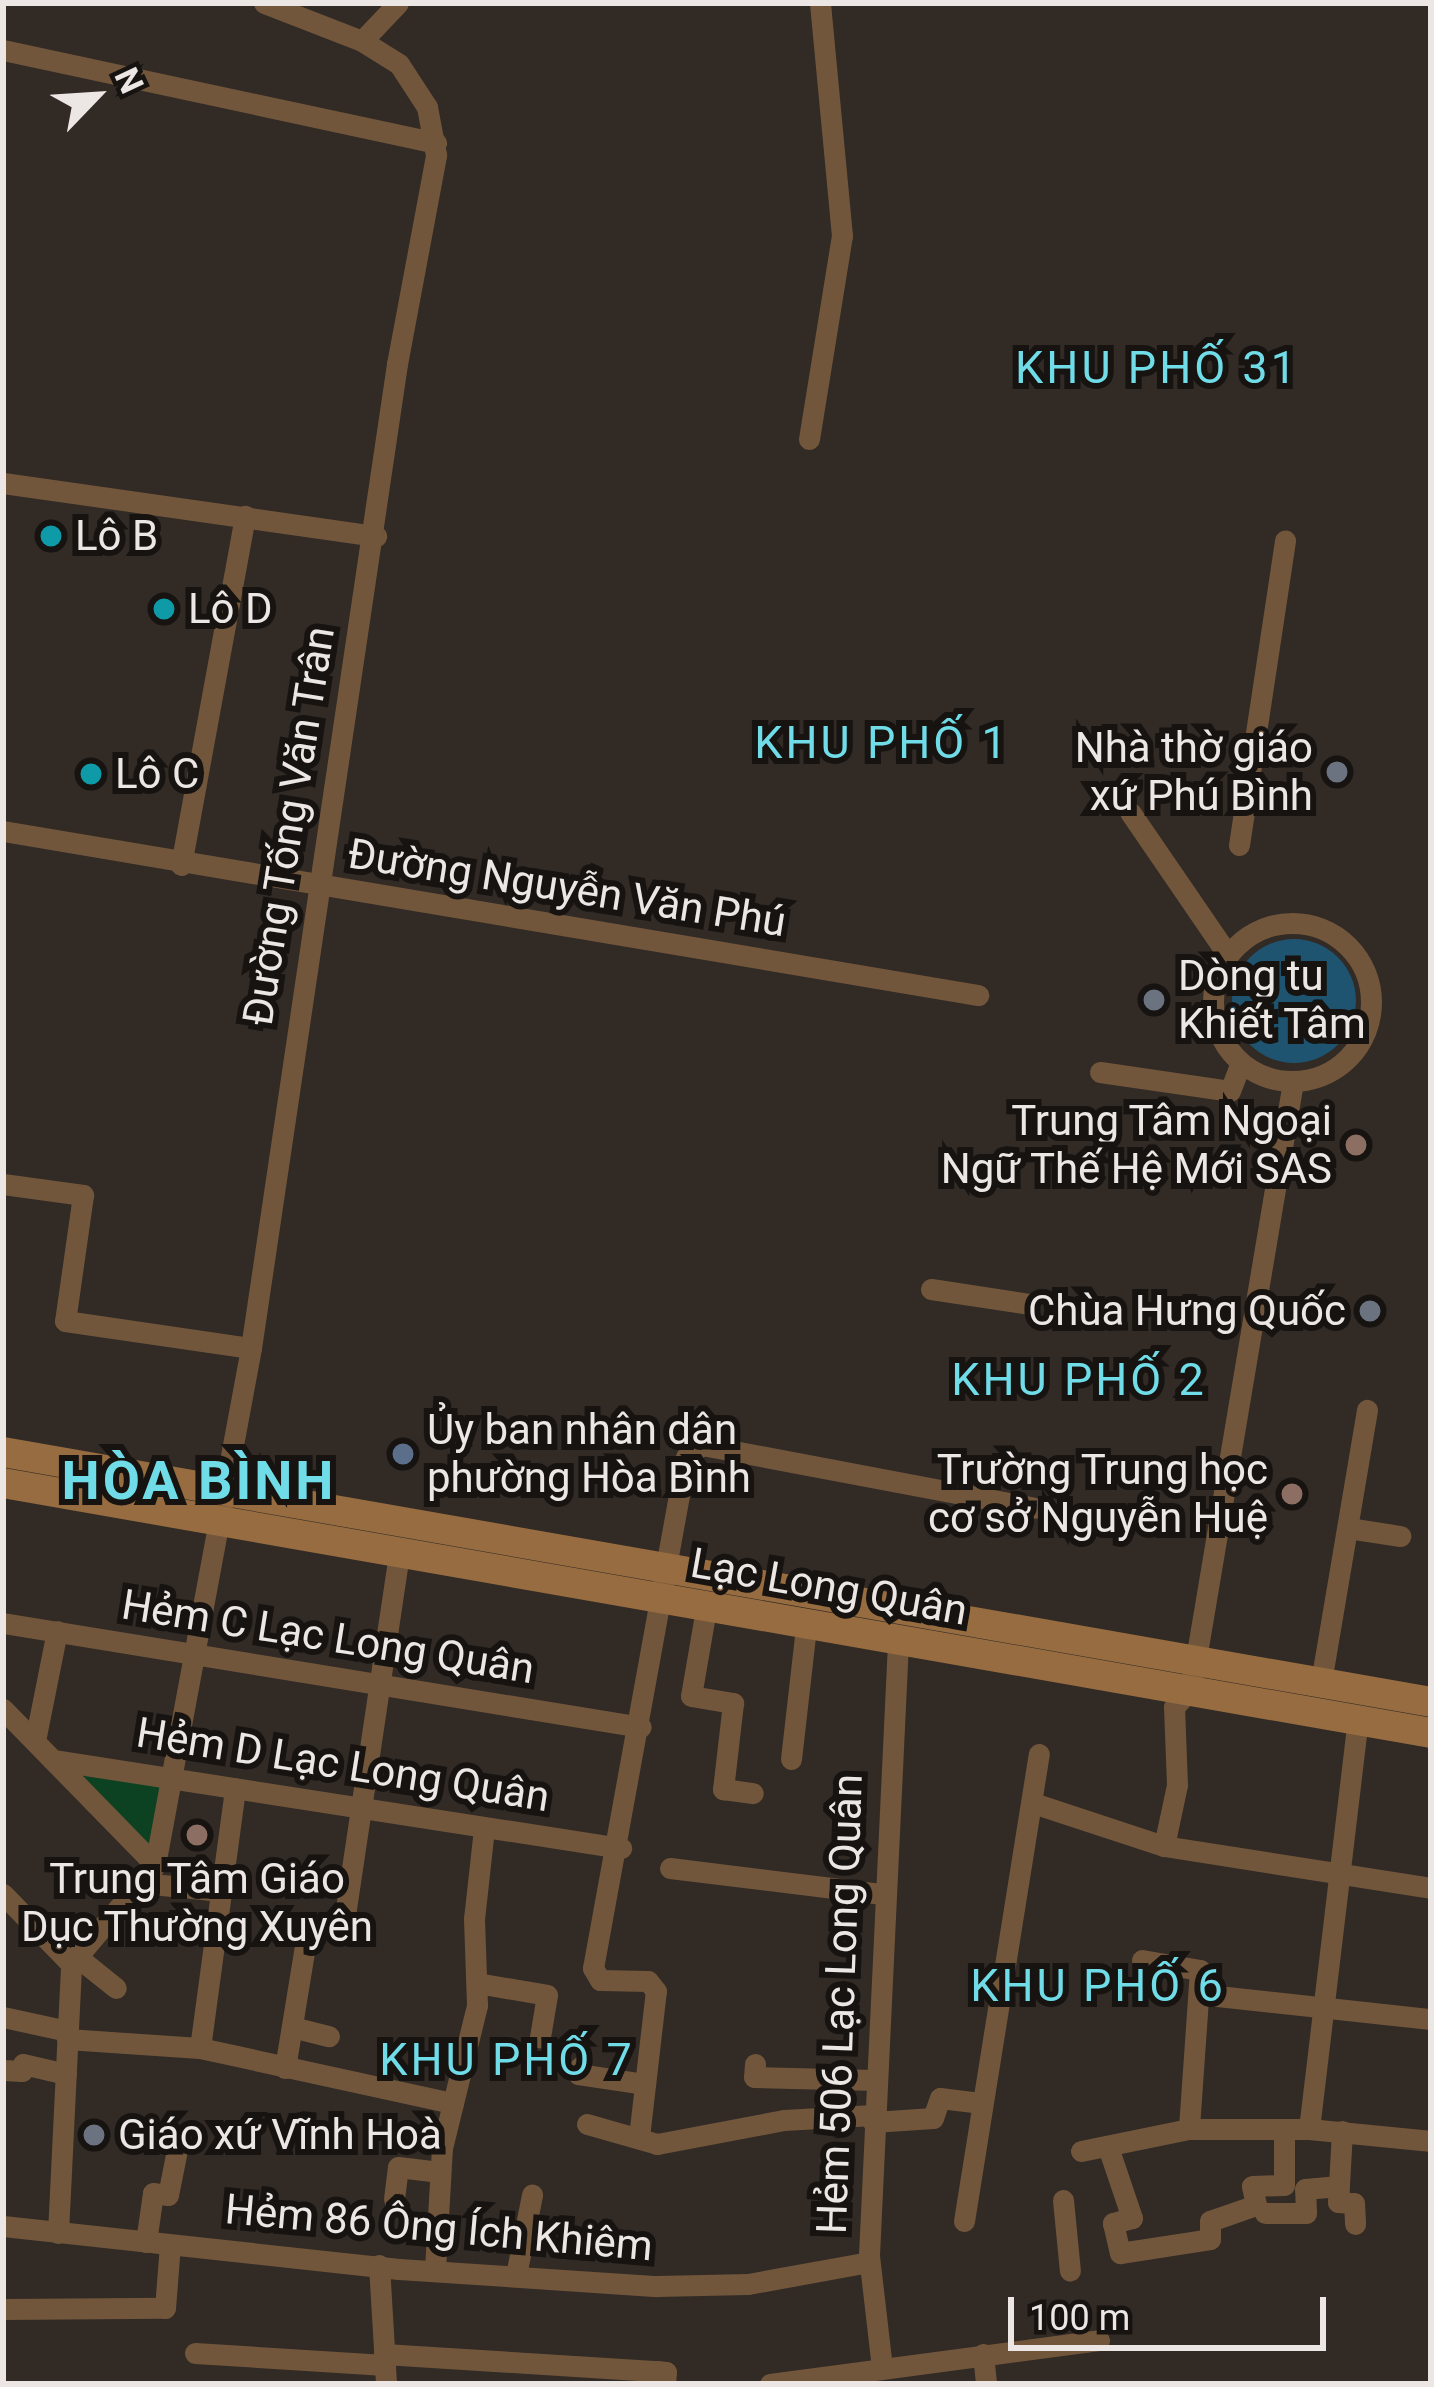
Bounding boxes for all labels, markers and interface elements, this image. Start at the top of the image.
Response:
north arrow [36,36,156,156]
text: N [106,62,152,99]
district label: KHU PHỐ 31 [1015,341,1299,395]
place label: Lô B [75,511,158,561]
marker: Lô B [38,523,64,549]
place label: Lô D [188,584,273,634]
marker: Lô D [151,596,177,622]
street label: Đường Tống Văn Trân [232,622,346,1030]
district label: KHU PHỐ 1 [754,716,1010,770]
place label: Nhà thờ giáo xứ Phú Bình [1075,723,1313,822]
place label: Lô C [115,749,199,799]
marker: Nhà thờ giáo xứ Phú Bình [1324,759,1350,785]
marker: Lô C [78,761,104,787]
street label: Đường Nguyễn Văn Phú [344,828,790,948]
place label: Dòng tu Khiết Tâm [1178,951,1367,1050]
marker: Dòng tu Khiết Tâm [1141,987,1167,1013]
place label: Trung Tâm Ngoại Ngữ Thế Hệ Mới SAS [940,1096,1332,1194]
marker: Trung Tâm Ngoại Ngữ Thế Hệ Mới SAS [1343,1132,1369,1158]
place label: Chùa Hưng Quốc [1028,1286,1346,1336]
marker: Chùa Hưng Quốc [1357,1298,1383,1324]
district label: KHU PHỐ 2 [951,1353,1207,1407]
place label: Ủy ban nhân dân phường Hòa Bình [427,1405,751,1504]
marker: Ủy ban nhân dân phường Hòa Bình [390,1441,416,1467]
place label: Trường Trung học cơ sở Nguyễn Huệ [928,1445,1268,1544]
district label: HÒA BÌNH [62,1449,336,1513]
marker: Trường Trung học cơ sở Nguyễn Huệ [1279,1481,1305,1507]
street label: Lạc Long Quân [687,1538,971,1636]
street label: Hẻm C Lạc Long Quân [118,1579,538,1695]
street label: Hẻm D Lạc Long Quân [133,1707,553,1823]
street label: Hẻm 506 Lạc Long Quân [807,1773,873,2235]
marker: Trung Tâm Giáo Dục Thường Xuyên [184,1822,210,1848]
place label: Trung Tâm Giáo Dục Thường Xuyên [21,1854,373,1952]
district label: KHU PHỐ 6 [970,1959,1226,2013]
district label: KHU PHỐ 7 [379,2033,635,2087]
place label: Giáo xứ Vĩnh Hoà [118,2110,442,2160]
marker: Giáo xứ Vĩnh Hoà [81,2122,107,2148]
street label: Hẻm 86 Ông Ích Khiêm [223,2184,655,2272]
scale bar [1014,2273,1332,2347]
text: 100 m [1029,2297,1130,2339]

